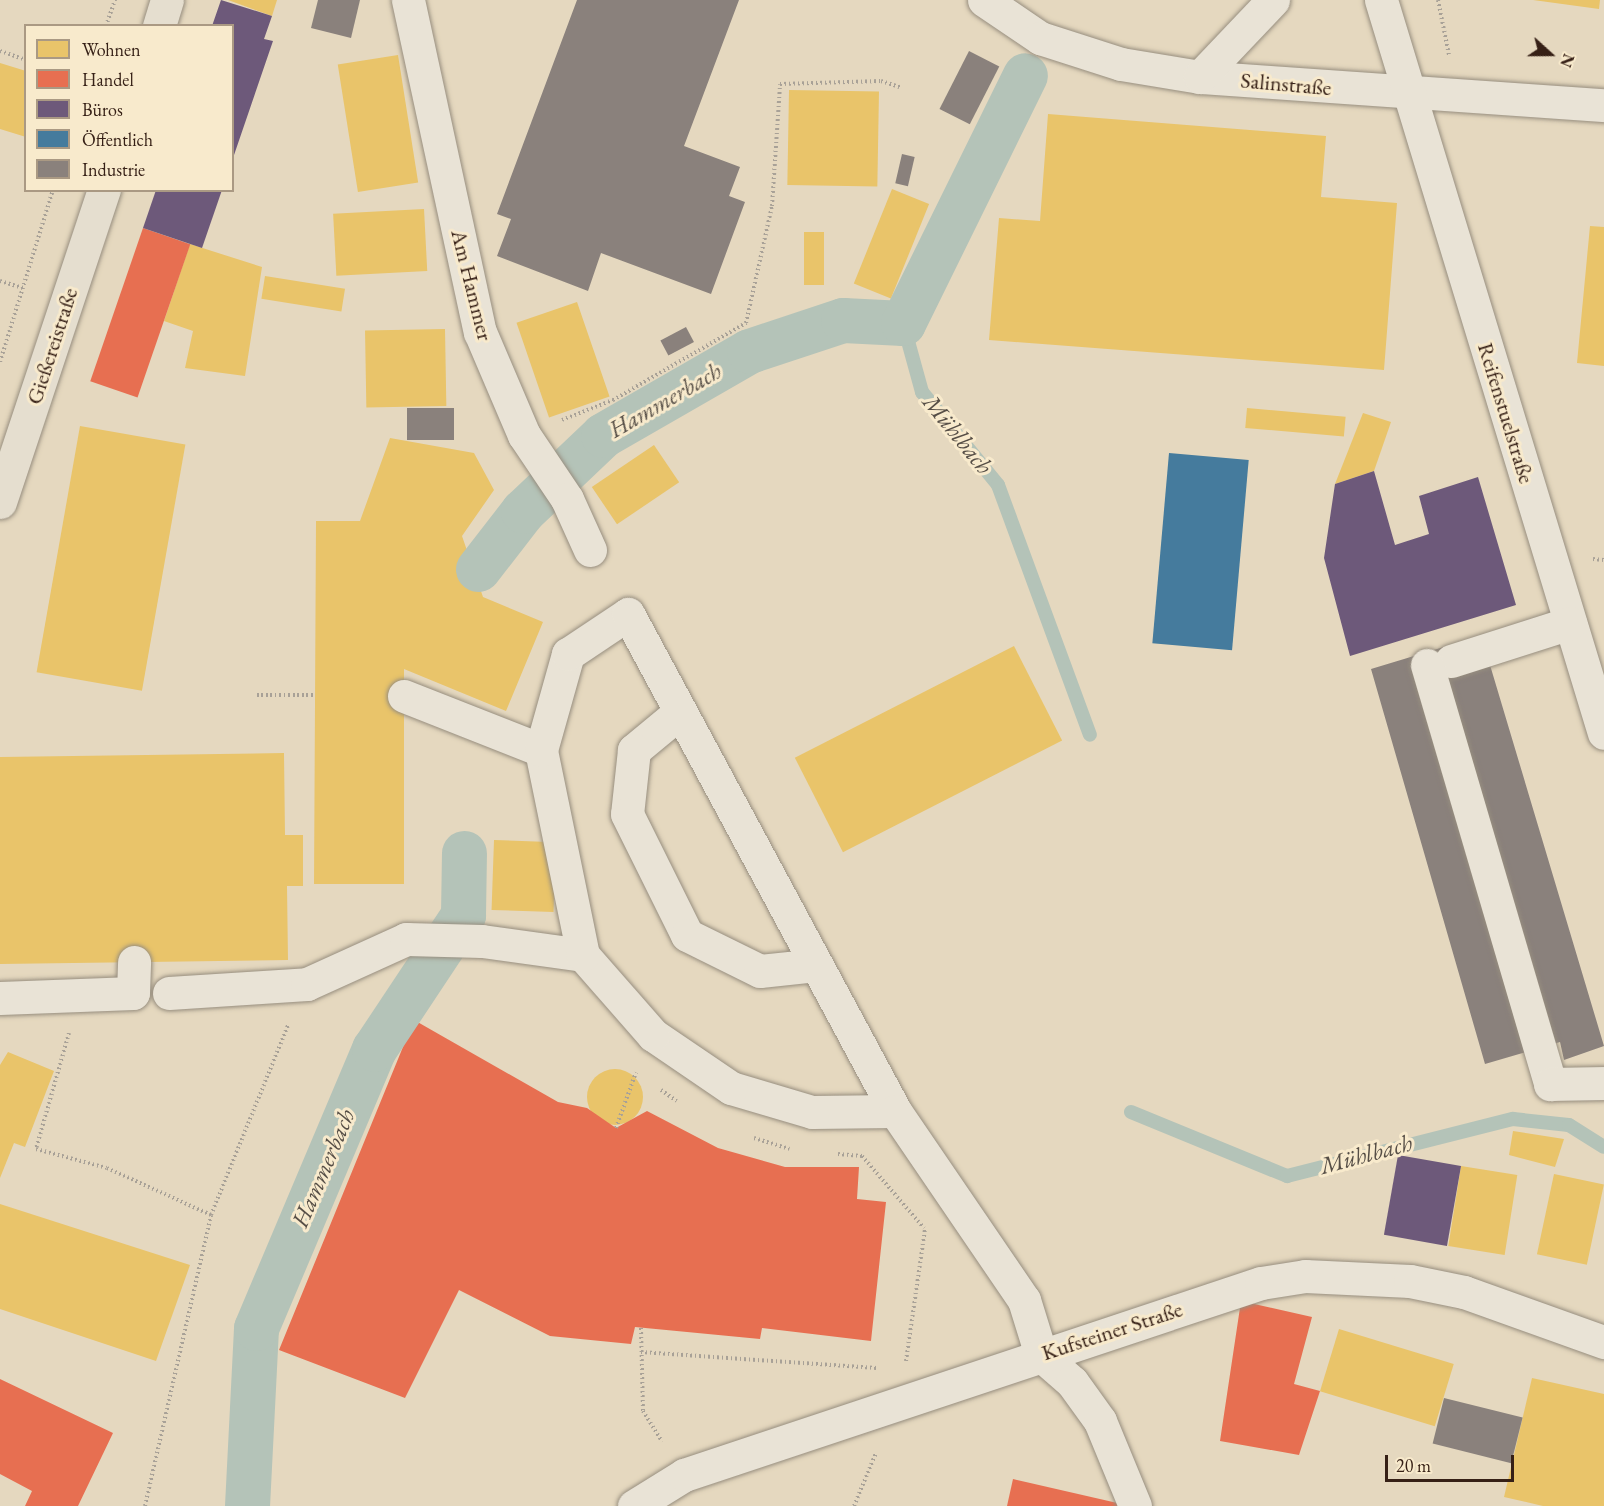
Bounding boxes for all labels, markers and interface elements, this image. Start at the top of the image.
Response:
legend [24,24,234,192]
north arrow [1520,24,1580,84]
text: Wohnen [82,38,141,61]
text: N [1555,51,1579,70]
street label: Salinstraße [1239,67,1333,101]
text: Handel [82,68,134,91]
text: Büros [82,98,123,121]
text: Öffentlich [82,128,153,151]
text: Industrie [82,158,145,181]
street label: Am Hammer [445,227,499,343]
street label: Gießereistraße [21,284,83,408]
street label: Reifenstuelstraße [1472,340,1540,486]
water label: Hammerbach [604,356,726,444]
water label: Mühlbach [917,388,999,480]
water label: Hammerbach [285,1105,361,1231]
water label: Mühlbach [1317,1128,1415,1180]
street label: Kufsteiner Straße [1038,1296,1186,1366]
scale bar [1388,1443,1517,1481]
text: 20 m [1396,1454,1431,1477]

